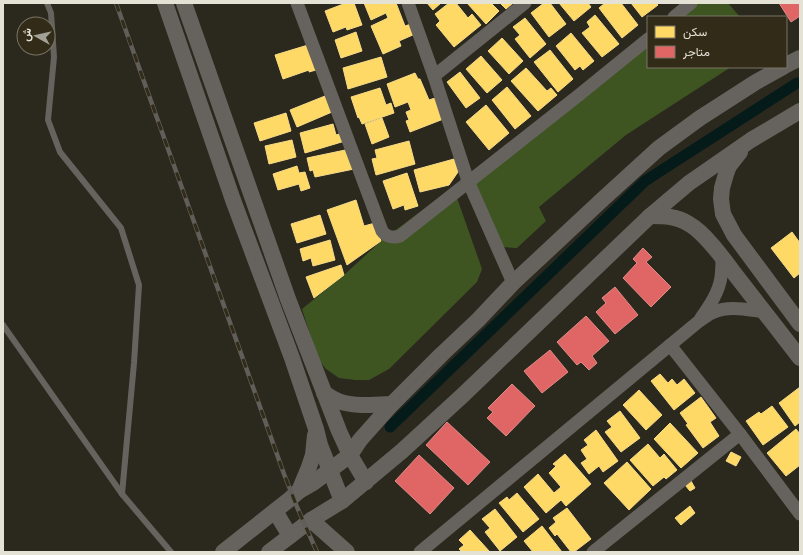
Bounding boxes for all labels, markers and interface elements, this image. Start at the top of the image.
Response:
north arrow [16,16,56,56]
legend [647,16,787,68]
text: سكن [683,25,707,41]
text: ش [19,27,35,42]
text: متاجر [682,45,710,61]

